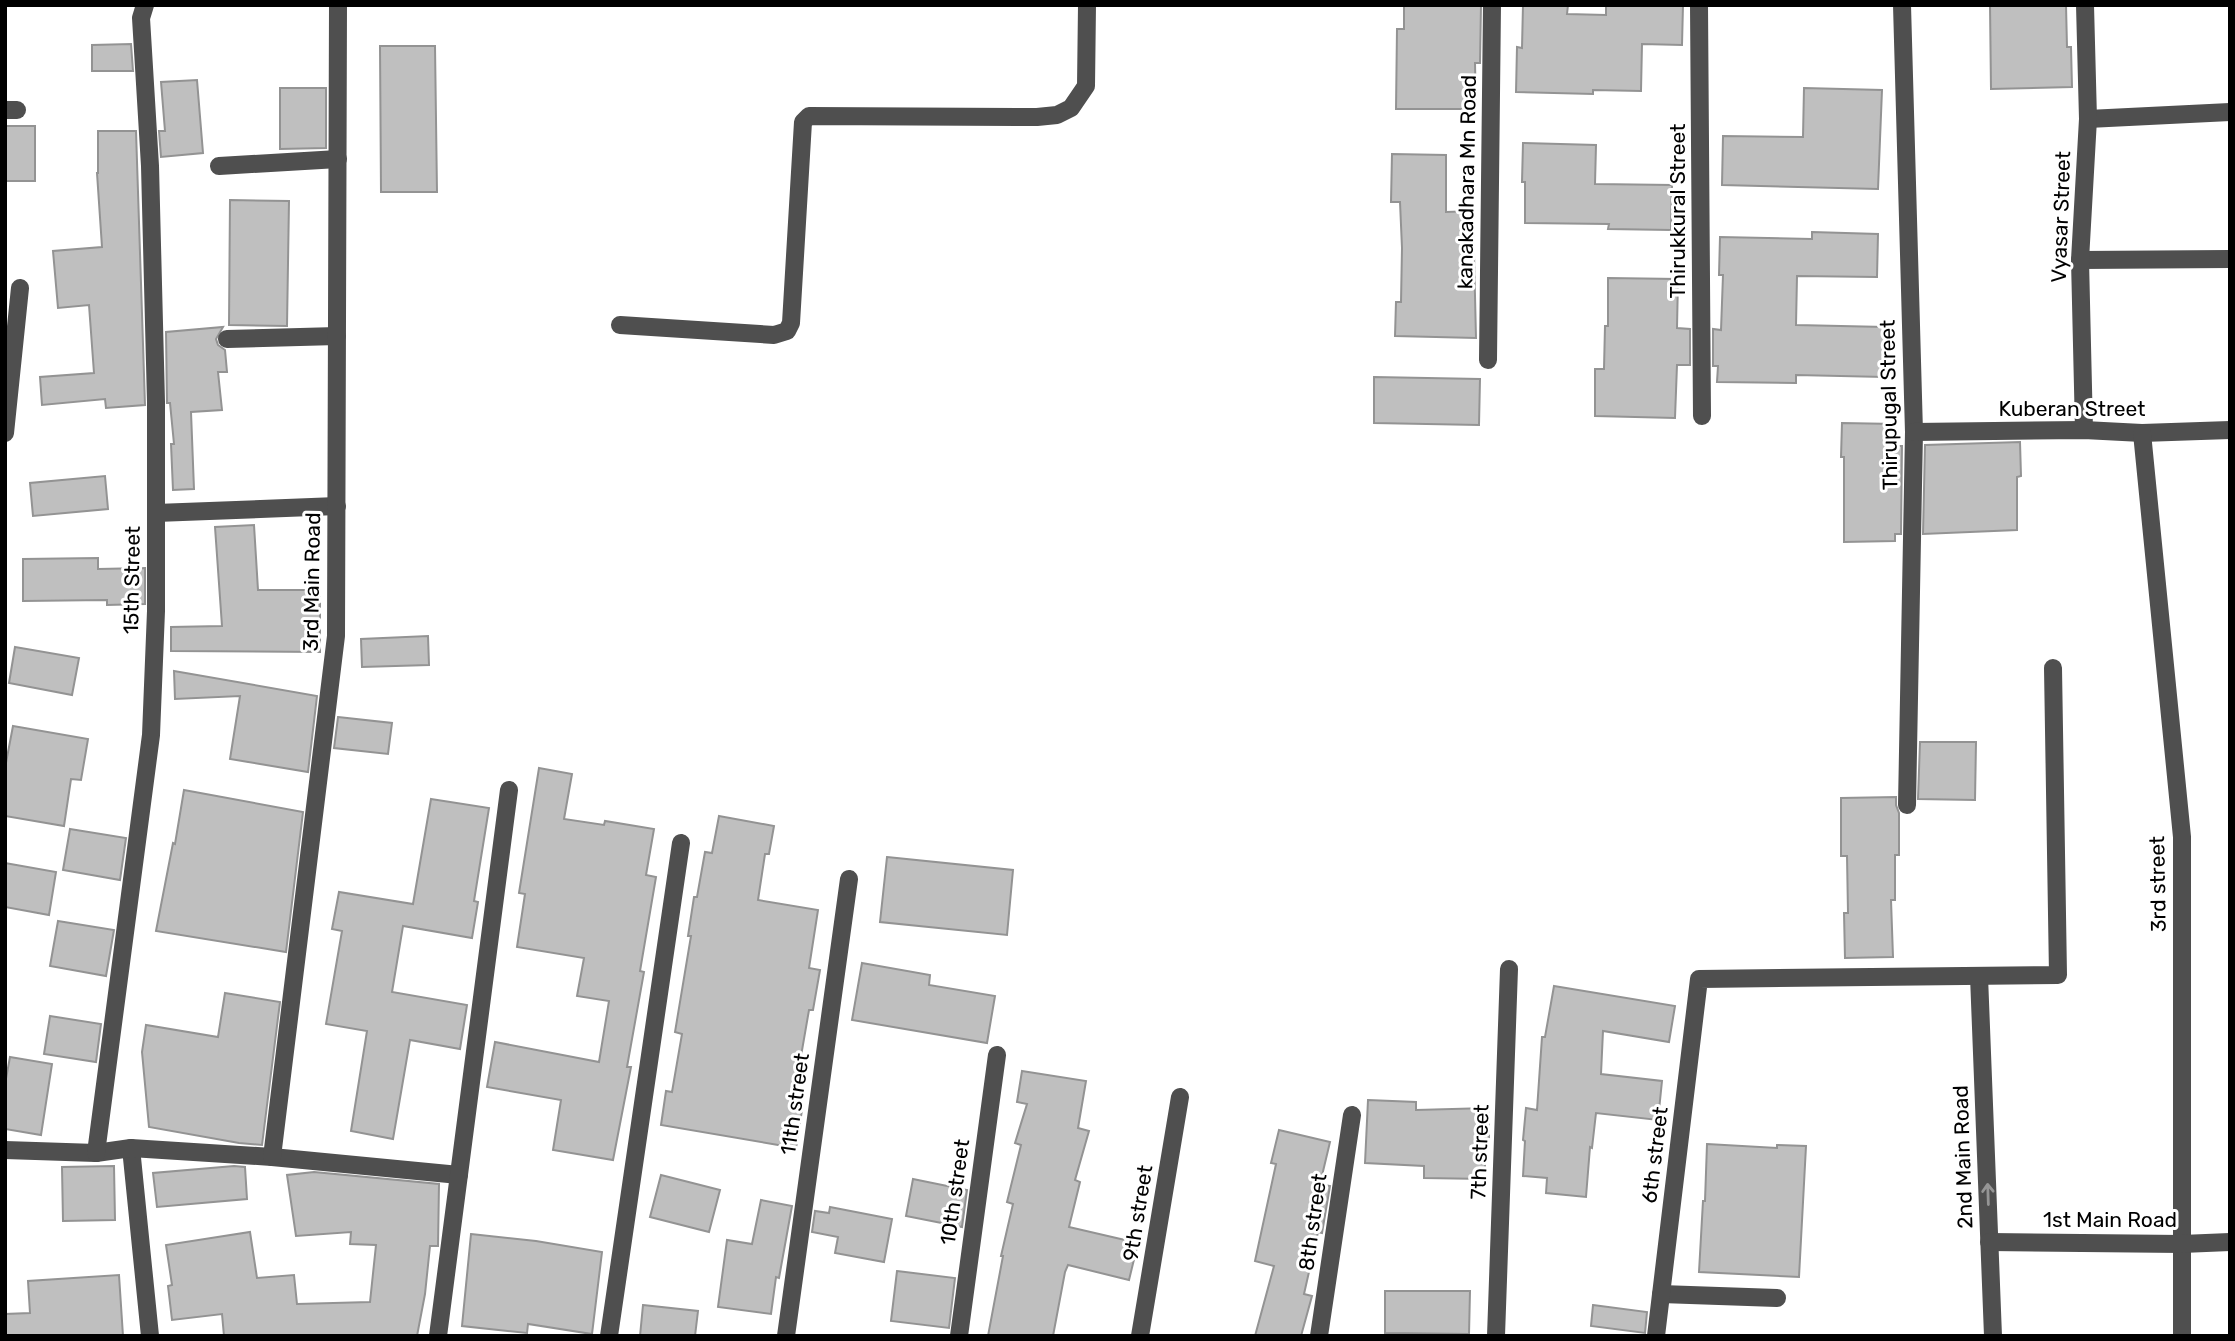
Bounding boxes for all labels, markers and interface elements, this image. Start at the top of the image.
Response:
street label: kanakadhara Mn Road [1452,75,1481,289]
street label: Thirukkural Street [1665,124,1690,298]
street label: Vyasar Street [2046,151,2075,283]
street label: Thirupugal Street [1875,320,1902,490]
street label: Kuberan Street [1998,396,2146,421]
street label: 3rd Main Road [298,512,325,652]
street label: 15th Street [118,526,145,634]
street label: 3rd street [2144,836,2171,932]
street label: 11th street [775,1051,814,1156]
street label: 2nd Main Road [1948,1085,1978,1229]
street label: 7th street [1465,1104,1494,1200]
street label: 6th street [1636,1105,1673,1205]
street label: 10th street [935,1137,974,1247]
street label: 9th street [1118,1163,1157,1263]
street label: 8th street [1293,1172,1332,1272]
one-way arrow [1981,1183,1994,1206]
street label: 1st Main Road [2043,1207,2177,1232]

